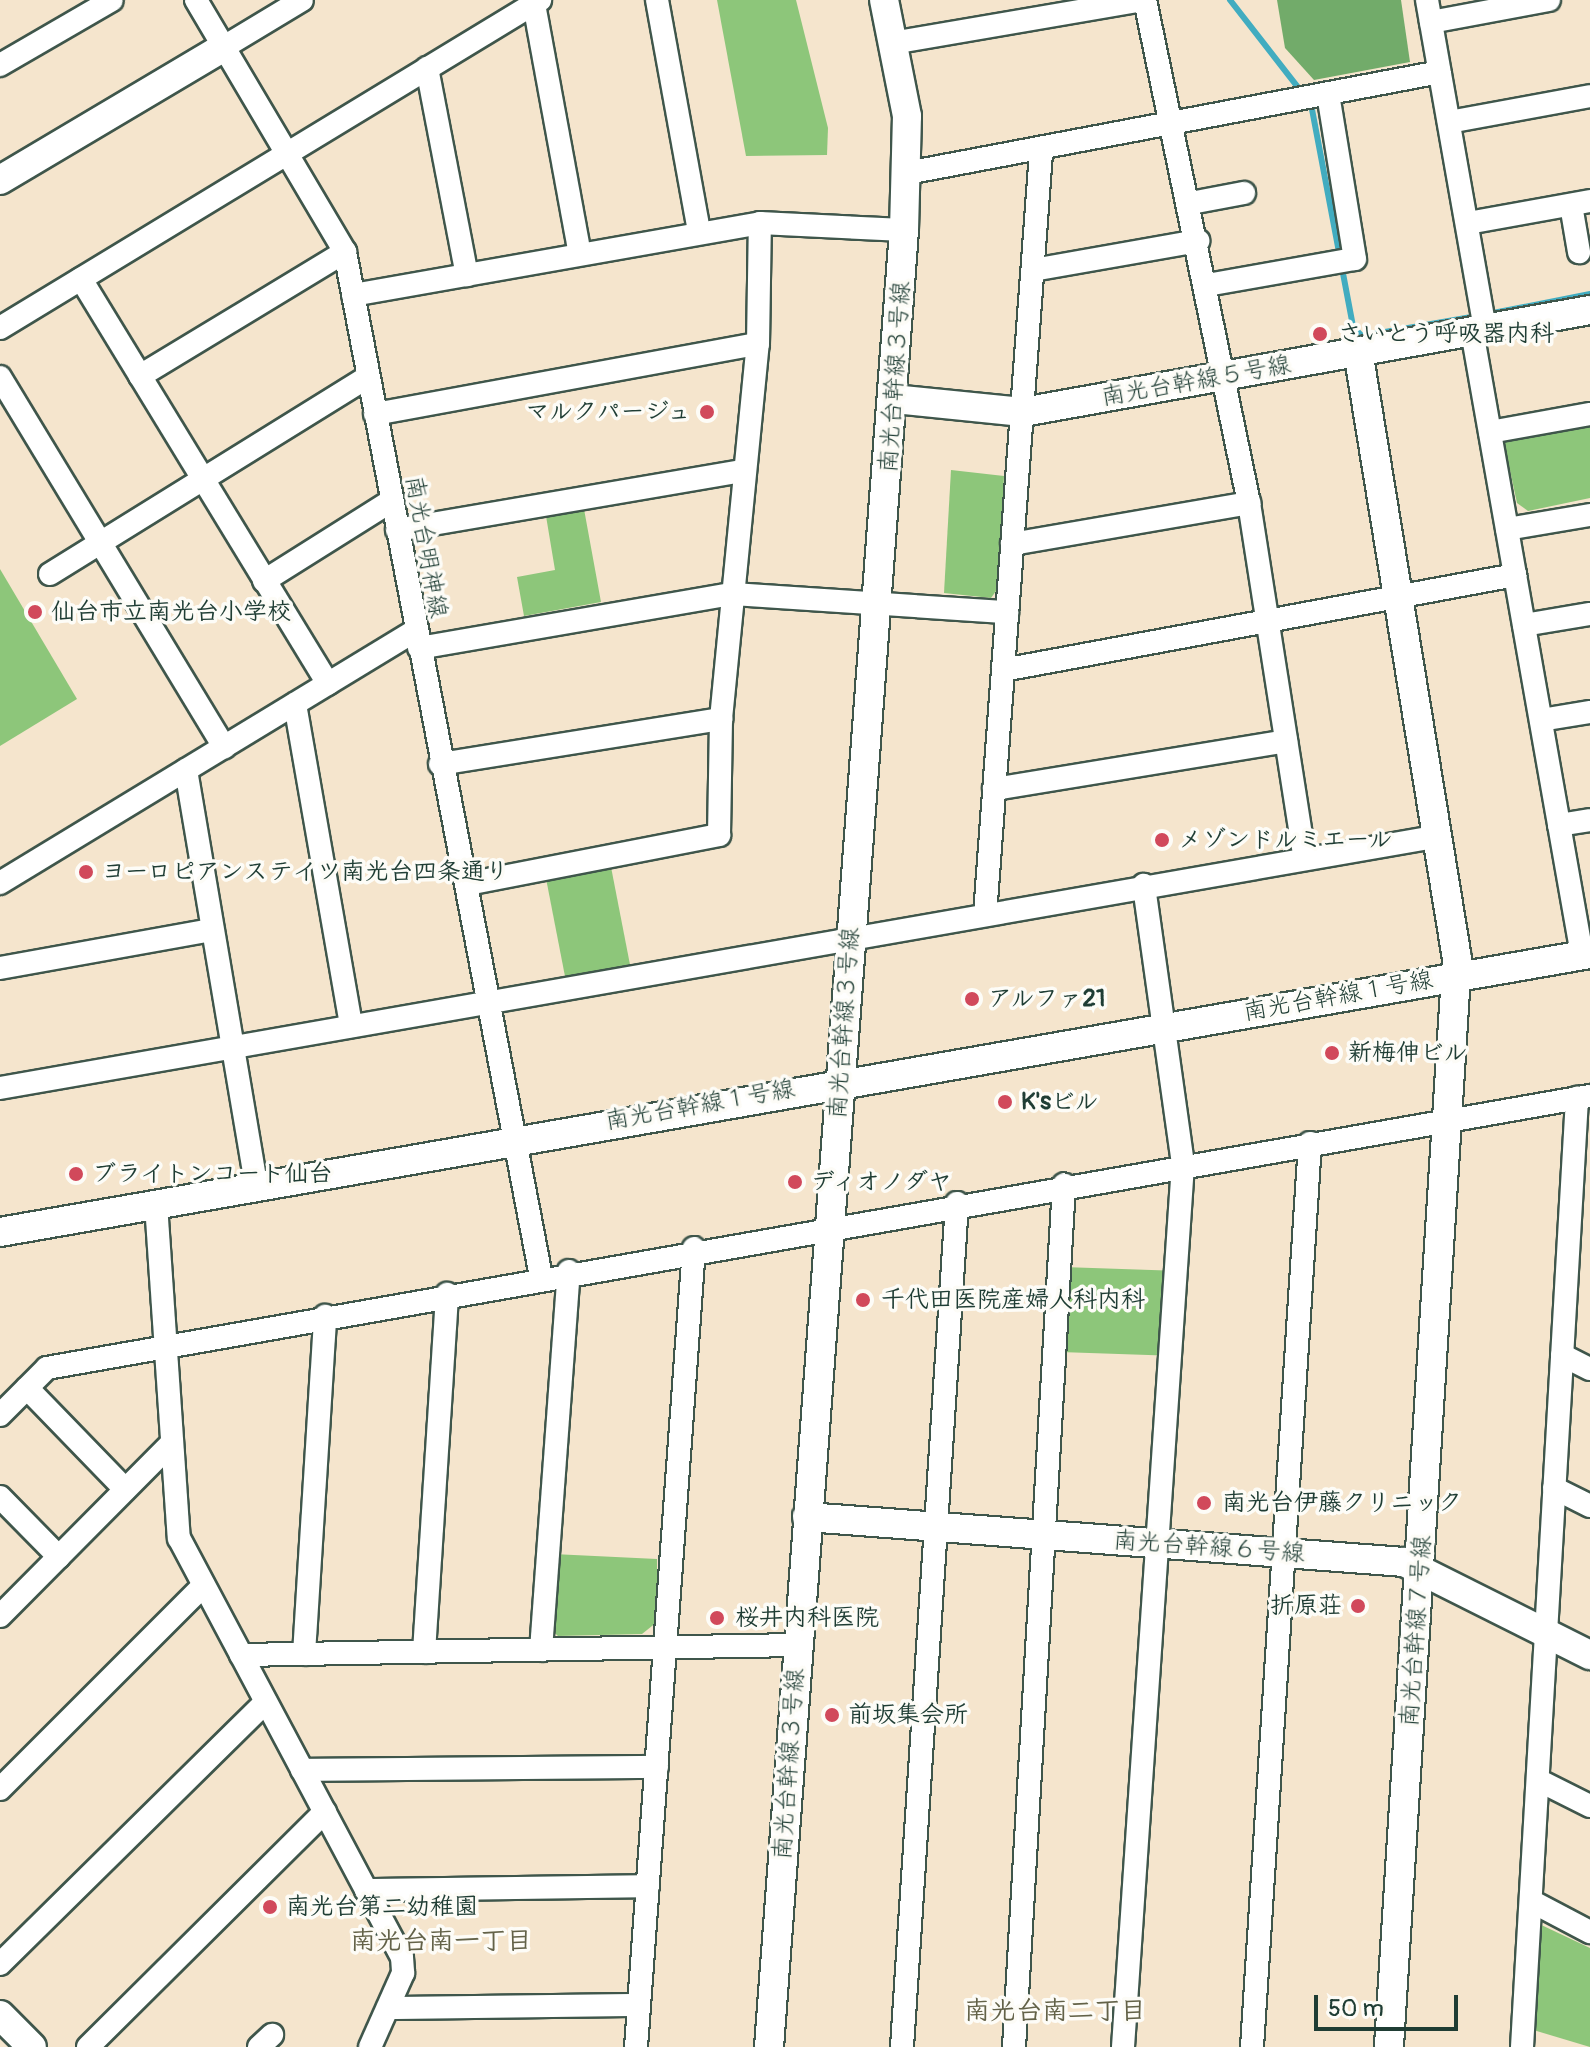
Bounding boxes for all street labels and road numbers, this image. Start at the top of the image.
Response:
street label: 南光台幹線３号線 [874,280,916,474]
street label: 南光台幹線５号線 [1099,350,1293,412]
street label: 南光台明神線 [399,474,453,620]
street label: 南光台幹線３号線 [823,926,865,1120]
street label: 南光台幹線１号線 [1241,965,1435,1027]
street label: 南光台幹線１号線 [603,1074,797,1136]
street label: 南光台幹線６号線 [1112,1526,1306,1568]
street label: 南光台幹線７号線 [1395,1534,1437,1728]
street label: 南光台幹線３号線 [768,1667,810,1861]

